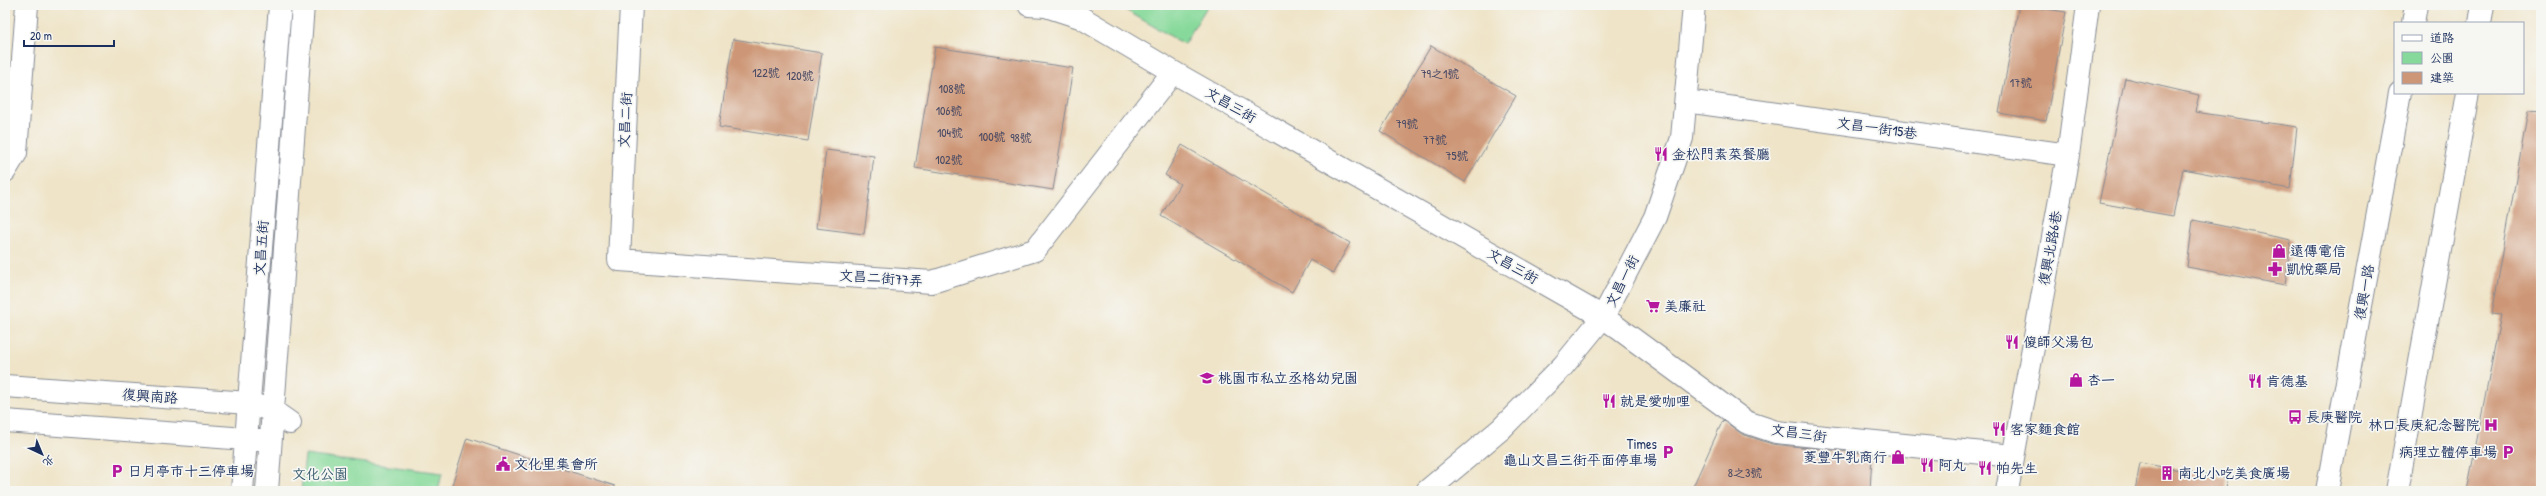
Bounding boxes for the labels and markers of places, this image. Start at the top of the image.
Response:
place label: 金松門素菜餐廳 [1672,144,1770,163]
restaurant icon: 金松門素菜餐廳 [1653,146,1669,162]
place label: 遠傳電信 [2290,241,2346,260]
shop icon: 遠傳電信 [2271,243,2287,259]
place label: 凱悅藥局 [2286,259,2342,278]
pharmacy icon: 凱悅藥局 [2267,261,2283,277]
place label: 美廉社 [1664,296,1706,315]
supermarket icon: 美廉社 [1645,298,1661,314]
place label: 傻師父湯包 [2023,332,2093,351]
restaurant icon: 傻師父湯包 [2004,334,2020,350]
place label: 桃園市私立丞格幼兒園 [1218,368,1358,387]
school or university icon: 桃園市私立丞格幼兒園 [1199,370,1215,386]
place label: 杏一 [2087,370,2115,389]
place label: 肯德基 [2266,371,2308,390]
shop icon: 杏一 [2068,372,2084,388]
restaurant icon: 肯德基 [2247,373,2263,389]
place label: 就是愛咖哩 [1620,391,1690,410]
restaurant icon: 就是愛咖哩 [1601,393,1617,409]
place label: 長庚醫院 [2306,407,2362,426]
bus stop icon: 長庚醫院 [2287,409,2303,425]
place label: 林口長庚紀念醫院 [2368,415,2480,434]
hospital icon: 林口長庚紀念醫院 [2483,417,2499,433]
place label: 客家麵食館 [2010,419,2080,438]
restaurant icon: 客家麵食館 [1991,421,2007,437]
place label: Times 龜山文昌三街平面停車場 [1503,434,1657,469]
place label: 病理立體停車場 [2399,442,2497,461]
parking icon: Times 龜山文昌三街平面停車場 [1660,444,1676,460]
parking icon: 病理立體停車場 [2500,444,2516,460]
place label: 菱豐牛乳商行 [1803,447,1887,466]
shop icon: 菱豐牛乳商行 [1890,449,1906,465]
place label: 文化里集會所 [514,454,598,473]
place label: 阿丸 [1938,455,1966,474]
public building icon: 文化里集會所 [495,456,511,472]
restaurant icon: 阿丸 [1919,457,1935,473]
place label: 帕先生 [1996,458,2038,477]
restaurant icon: 帕先生 [1977,460,1993,476]
place label: 日月亭市十三停車場 [128,461,254,480]
parking icon: 日月亭市十三停車場 [109,463,125,479]
place label: 南北小吃美食廣場 [2178,463,2290,482]
building icon: 南北小吃美食廣場 [2159,465,2175,481]

